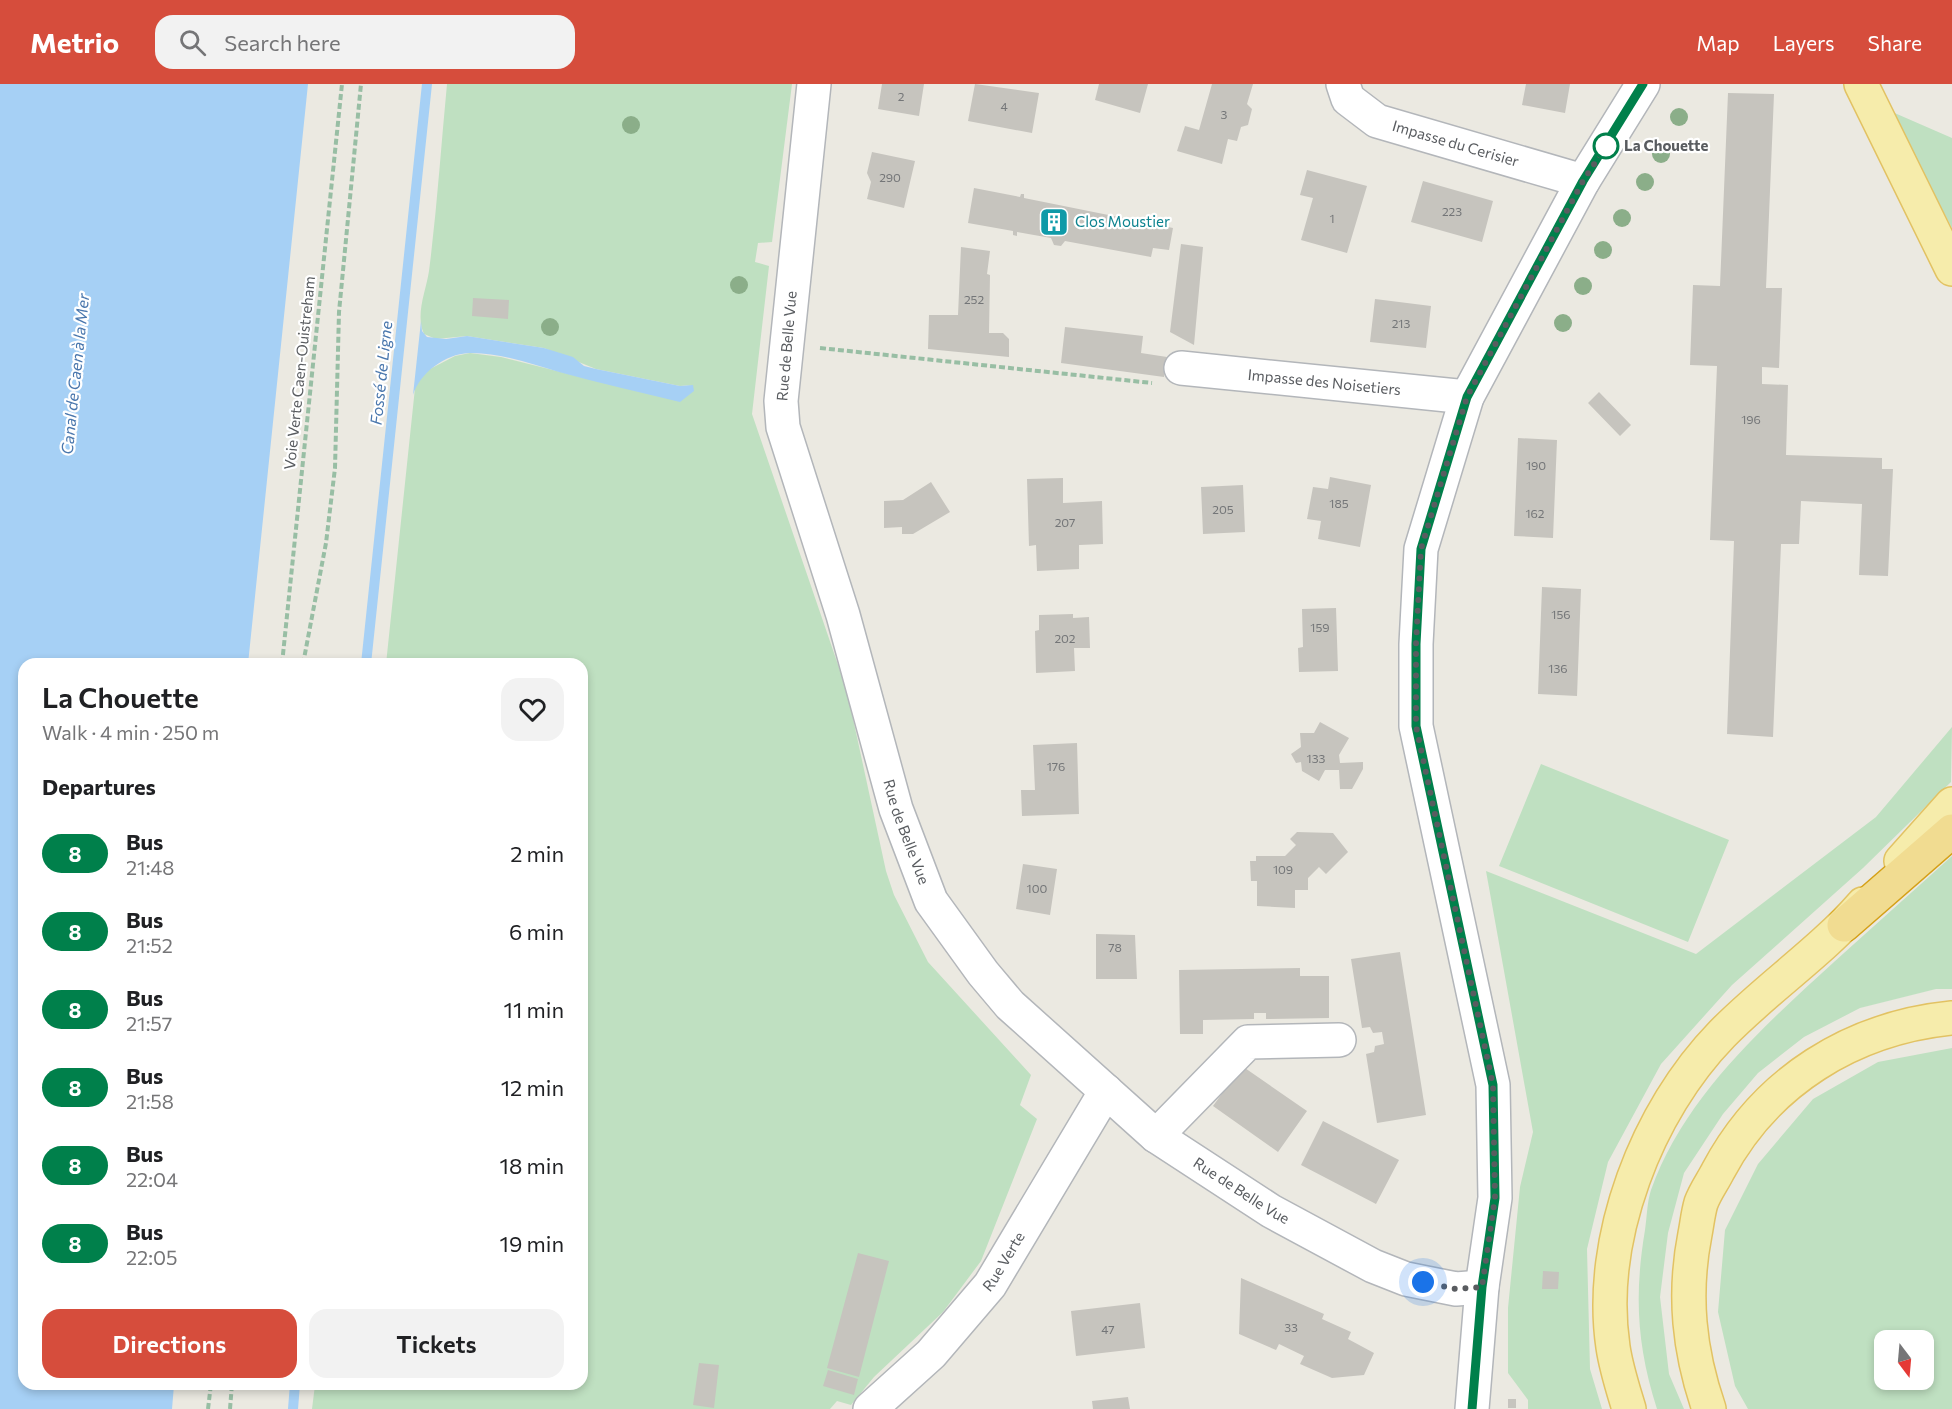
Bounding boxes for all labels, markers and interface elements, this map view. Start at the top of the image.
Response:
search box [155,15,575,69]
text: Metrio [30,25,119,59]
icon: search [176,26,209,59]
text: Search here [224,29,341,56]
text: Map [1696,30,1740,55]
text: Layers [1773,30,1835,55]
text: Share [1868,30,1922,55]
house number: 2 [898,89,905,103]
house number: 4 [1000,99,1008,113]
house number: 3 [1221,107,1228,121]
street label: Impasse du Cerisier [1390,116,1521,170]
marker: La Chouette [1593,133,1619,159]
place label: La Chouette [1624,136,1708,154]
house number: 290 [879,170,901,184]
house number: 223 [1442,204,1462,218]
building icon: Clos Moustier [1038,206,1070,238]
house number: 1 [1329,211,1335,225]
place label: Clos Moustier [1075,212,1170,230]
street label: Voie Verte Caen-Ouistreham [280,275,318,470]
street label: Rue de Belle Vue [772,290,800,402]
water label: Canal de Caen à la Mer [57,292,92,455]
house number: 252 [964,292,984,306]
house number: 213 [1392,316,1410,330]
water label: Fossé de Ligne [366,319,395,426]
street label: Impasse des Noisetiers [1247,365,1402,398]
house number: 196 [1741,412,1761,426]
house number: 190 [1526,458,1546,472]
house number: 185 [1329,496,1349,510]
house number: 205 [1212,502,1234,516]
house number: 162 [1525,506,1545,520]
house number: 207 [1055,515,1075,529]
house number: 156 [1551,607,1571,621]
house number: 159 [1310,620,1330,634]
house number: 202 [1054,631,1076,645]
house number: 136 [1548,661,1568,675]
button: heart [501,678,564,741]
text: La Chouette [42,680,199,714]
text: Walk · 4 min · 250 m [42,720,219,744]
house number: 133 [1307,751,1326,765]
house number: 176 [1047,759,1065,773]
text: Departures [42,773,156,800]
street label: Rue de Belle Vue [880,777,934,887]
text: Bus [126,828,163,855]
text: 2 min [510,840,564,867]
text: 8 [69,841,82,866]
text: 21:48 [126,855,175,879]
house number: 109 [1273,862,1293,876]
house number: 100 [1027,881,1048,895]
text: Bus [126,906,163,933]
text: 6 min [509,918,564,945]
text: 8 [69,919,82,944]
text: 21:52 [126,933,173,957]
house number: 78 [1108,940,1122,954]
text: Bus [126,984,163,1011]
text: 11 min [504,996,564,1023]
text: 8 [69,997,82,1022]
text: 21:57 [126,1011,172,1035]
text: Bus [126,1062,163,1089]
text: 12 min [501,1074,564,1101]
text: 8 [69,1075,82,1100]
text: 21:58 [126,1089,174,1113]
text: Bus [126,1140,163,1167]
text: 18 min [500,1152,564,1179]
text: 8 [69,1153,82,1178]
street label: Rue de Belle Vue [1190,1153,1293,1227]
text: 22:04 [126,1167,178,1191]
text: Bus [126,1218,163,1245]
street label: Rue Verte [978,1228,1028,1295]
text: 19 min [500,1230,564,1257]
text: 8 [69,1231,82,1256]
text: 22:05 [126,1245,177,1269]
your location [1408,1267,1438,1297]
button: Directions [42,1309,297,1378]
button: Tickets [309,1309,564,1378]
house number: 33 [1284,1320,1298,1334]
house number: 47 [1101,1322,1115,1336]
north arrow [1874,1330,1934,1390]
map controls [1874,1330,1934,1390]

